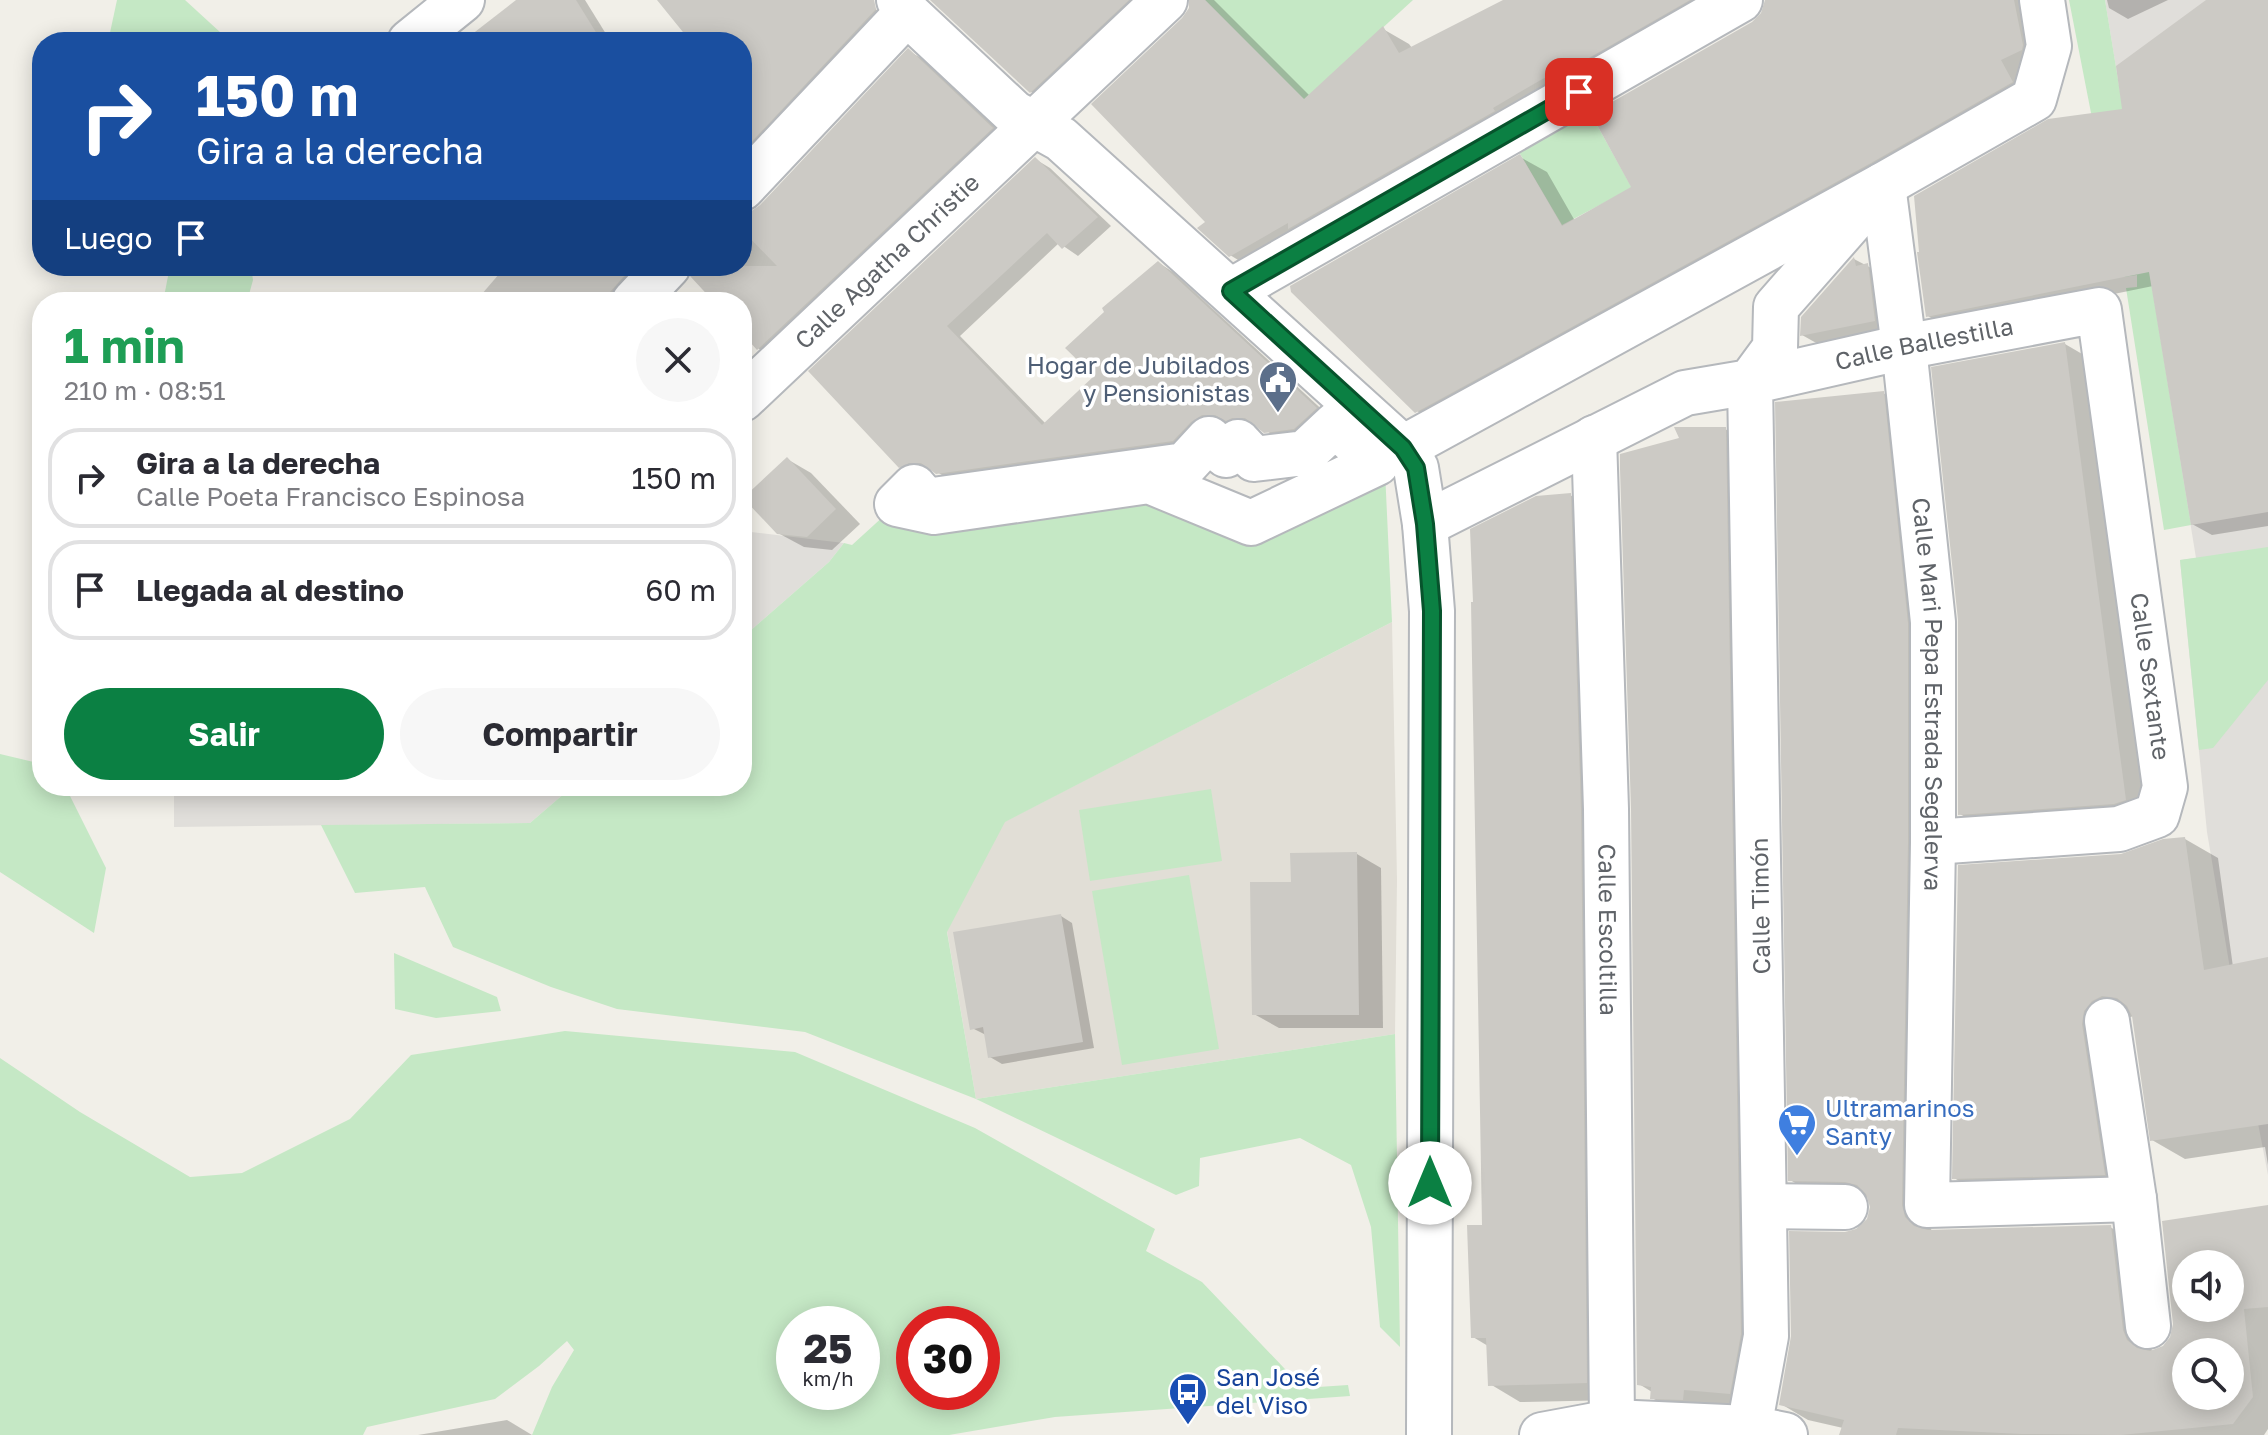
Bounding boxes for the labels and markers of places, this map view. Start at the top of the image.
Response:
pin [1545,58,1613,126]
place label: Hogar de Jubilados y Pensionistas [1027,350,1250,407]
public building icon: Hogar de Jubilados y Pensionistas [1257,359,1299,414]
place label: Ultramarinos Santy [1825,1093,1974,1150]
supermarket icon: Ultramarinos Santy [1776,1102,1818,1157]
place label: San José del Viso [1216,1362,1320,1419]
bus stop icon: San José del Viso [1167,1371,1209,1426]

